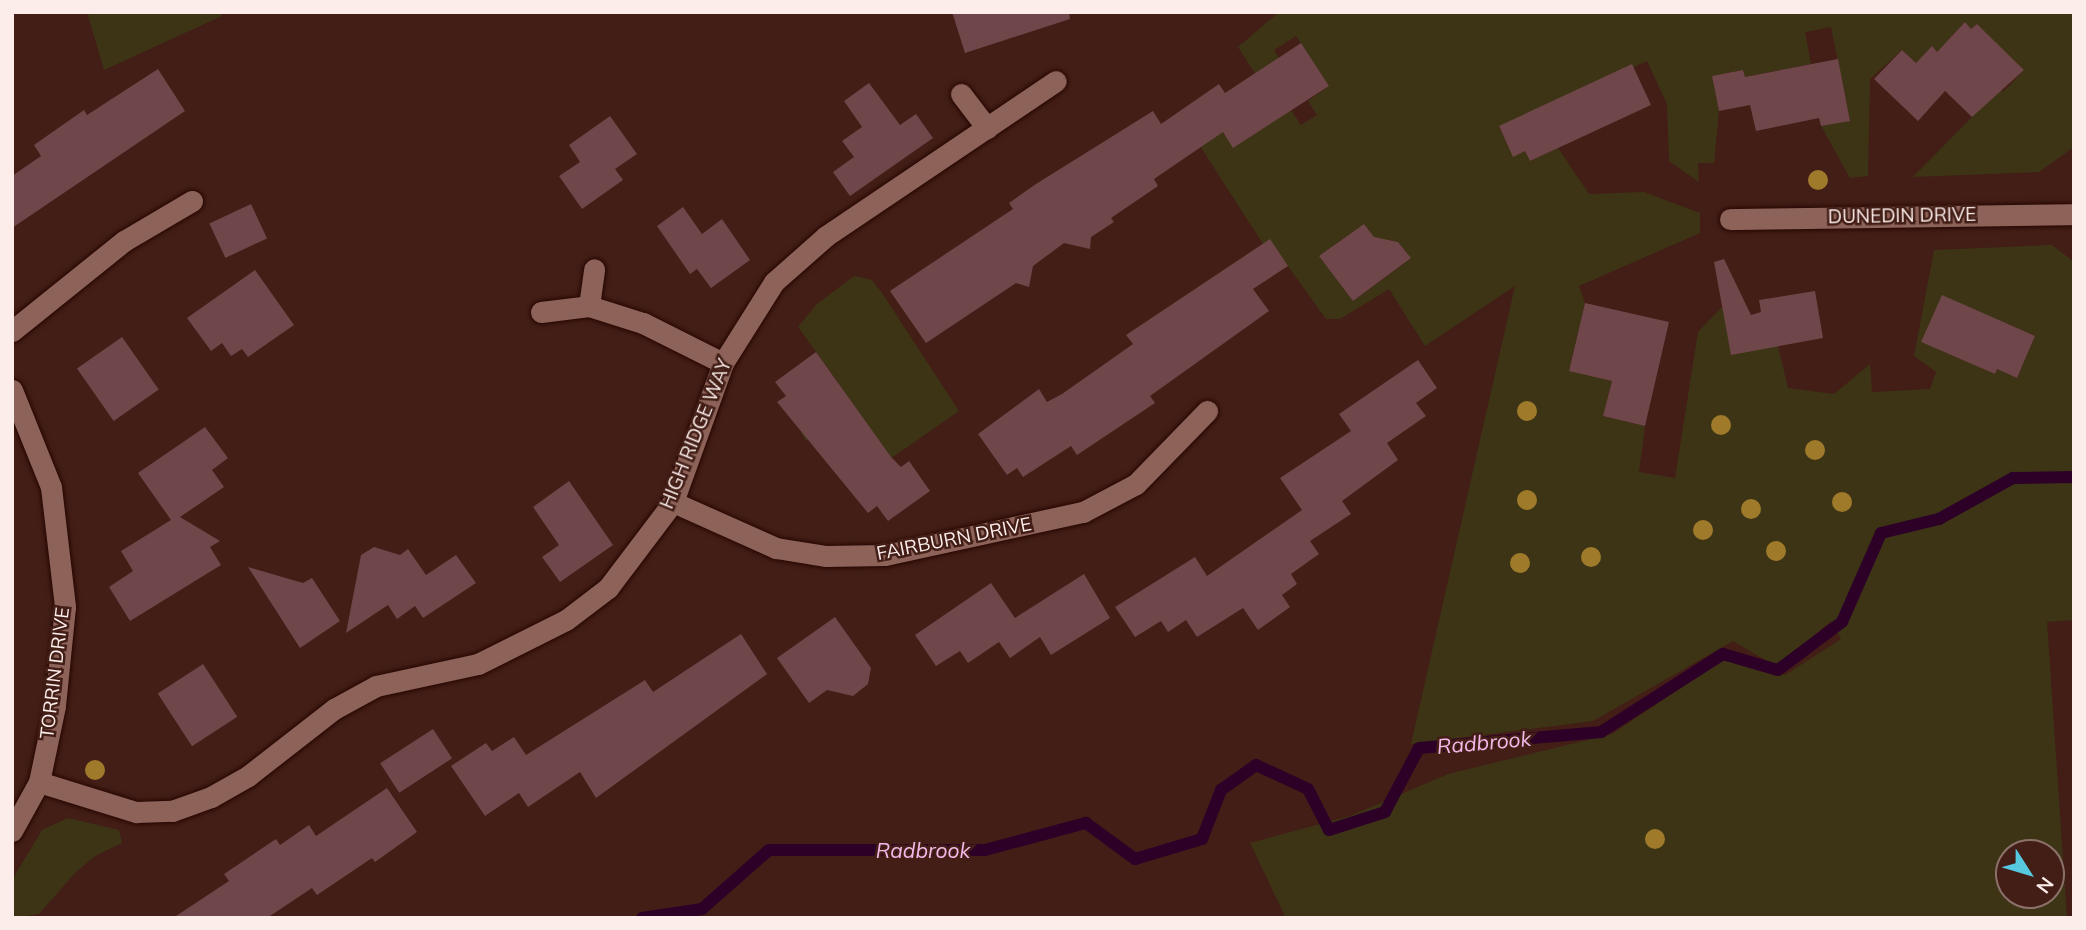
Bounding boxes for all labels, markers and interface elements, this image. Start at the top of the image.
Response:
street label: DUNEDIN DRIVE [1828,203,1976,229]
street label: HIGH RIDGE WAY [656,356,736,512]
street label: FAIRBURN DRIVE [875,513,1033,565]
street label: TORRIN DRIVE [36,606,74,740]
water label: Radbrook [1436,725,1532,759]
water label: Radbrook [876,837,970,863]
north arrow [1995,839,2065,909]
text: N [2031,872,2059,898]

